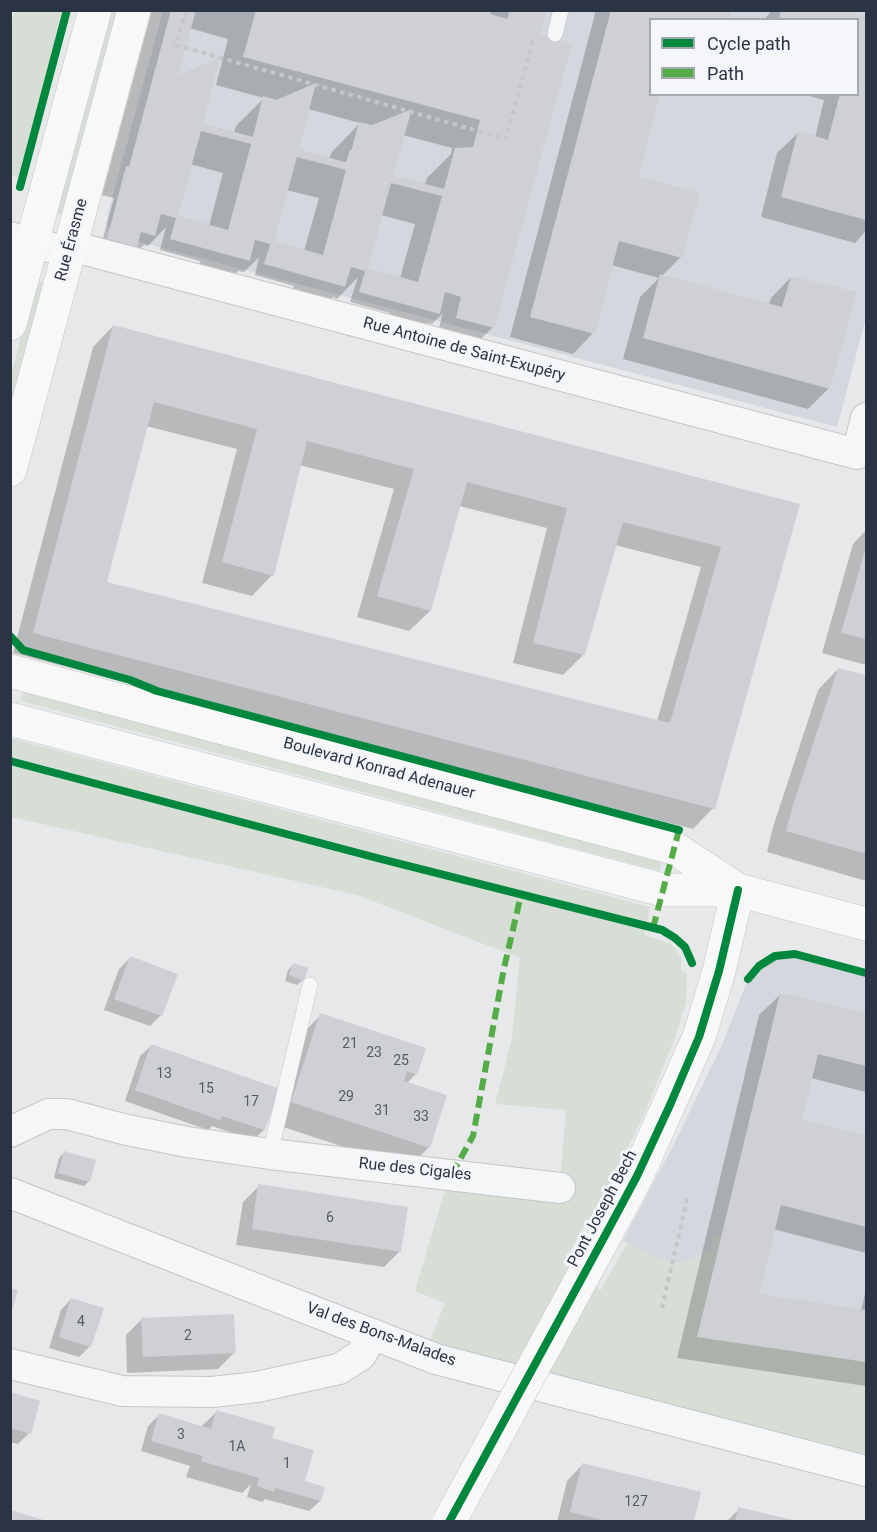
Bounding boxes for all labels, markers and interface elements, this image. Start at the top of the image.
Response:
legend [649,18,859,96]
text: Cycle path [707,33,791,54]
text: Path [707,63,744,84]
street label: Rue Érasme [52,197,92,283]
street label: Rue Antoine de Saint-Exupéry [361,314,567,386]
street label: Boulevard Konrad Adenauer [281,734,477,804]
house number: 21 [342,1036,358,1052]
house number: 23 [366,1045,382,1061]
house number: 25 [393,1053,409,1069]
house number: 13 [156,1066,172,1082]
house number: 15 [198,1081,214,1097]
house number: 29 [338,1089,354,1105]
house number: 17 [243,1094,259,1110]
house number: 31 [374,1103,390,1119]
house number: 33 [413,1109,429,1125]
street label: Pont Joseph Bech [564,1147,642,1271]
street label: Rue des Cigales [358,1155,472,1185]
house number: 6 [326,1210,334,1226]
street label: Val des Bons-Malades [304,1299,458,1371]
house number: 4 [77,1314,85,1330]
house number: 2 [184,1328,192,1344]
house number: 3 [177,1427,185,1443]
house number: 1A [228,1439,246,1455]
house number: 1 [283,1456,291,1472]
house number: 127 [624,1494,648,1510]

